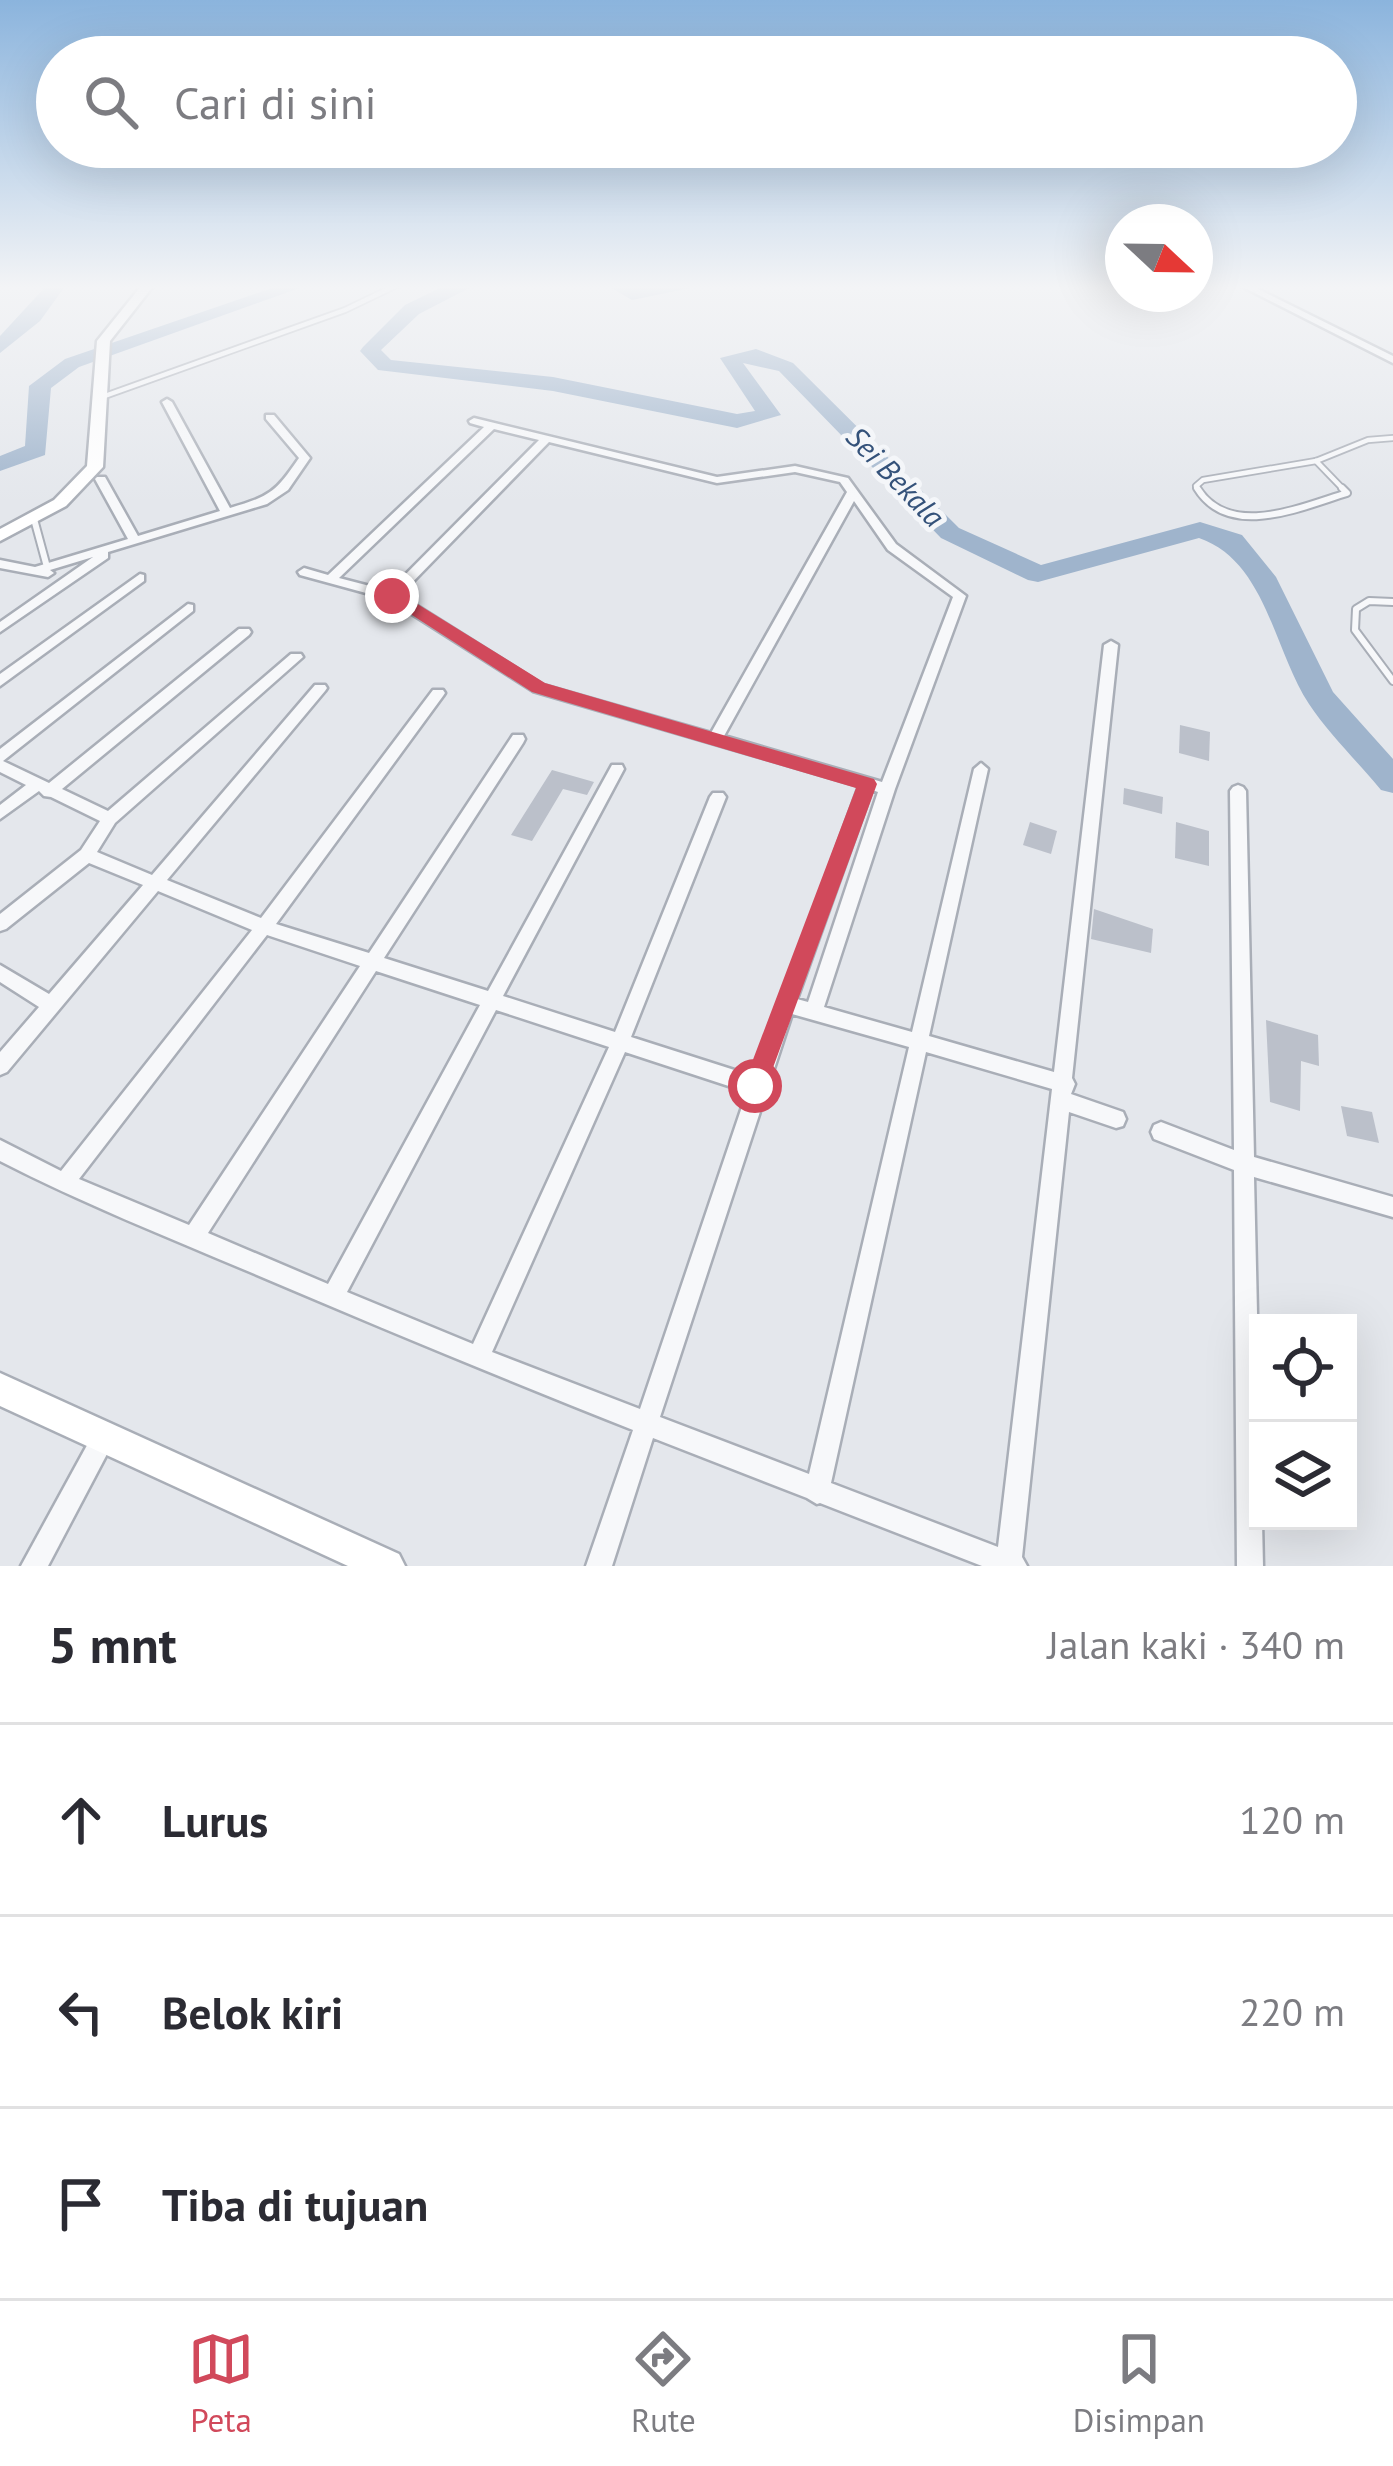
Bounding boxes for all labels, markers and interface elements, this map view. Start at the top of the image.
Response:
search box [36,36,1357,168]
icon: search [78,69,144,135]
text: Cari di sini [174,73,377,131]
north arrow [1105,204,1213,312]
water label: Sei Bekala [838,417,954,535]
route end [365,569,419,623]
route start [728,1059,782,1113]
map controls [1249,1314,1357,1530]
button: locate [1249,1314,1357,1422]
button: layers [1249,1422,1357,1530]
text: 5 mnt [48,1611,176,1677]
text: Jalan kaki · 340 m [1048,1619,1345,1670]
icon: ahead [48,1787,114,1853]
text: Lurus [162,1791,268,1849]
text: 120 m [1239,1794,1345,1845]
icon: left [48,1979,114,2045]
text: Belok kiri [162,1983,343,2041]
text: 220 m [1239,1986,1345,2037]
icon: arrive [48,2171,114,2237]
text: Tiba di tujuan [162,2175,428,2233]
tab: Peta [188,2326,254,2441]
tab: Rute [630,2326,696,2441]
tab: Disimpan [1073,2326,1205,2441]

